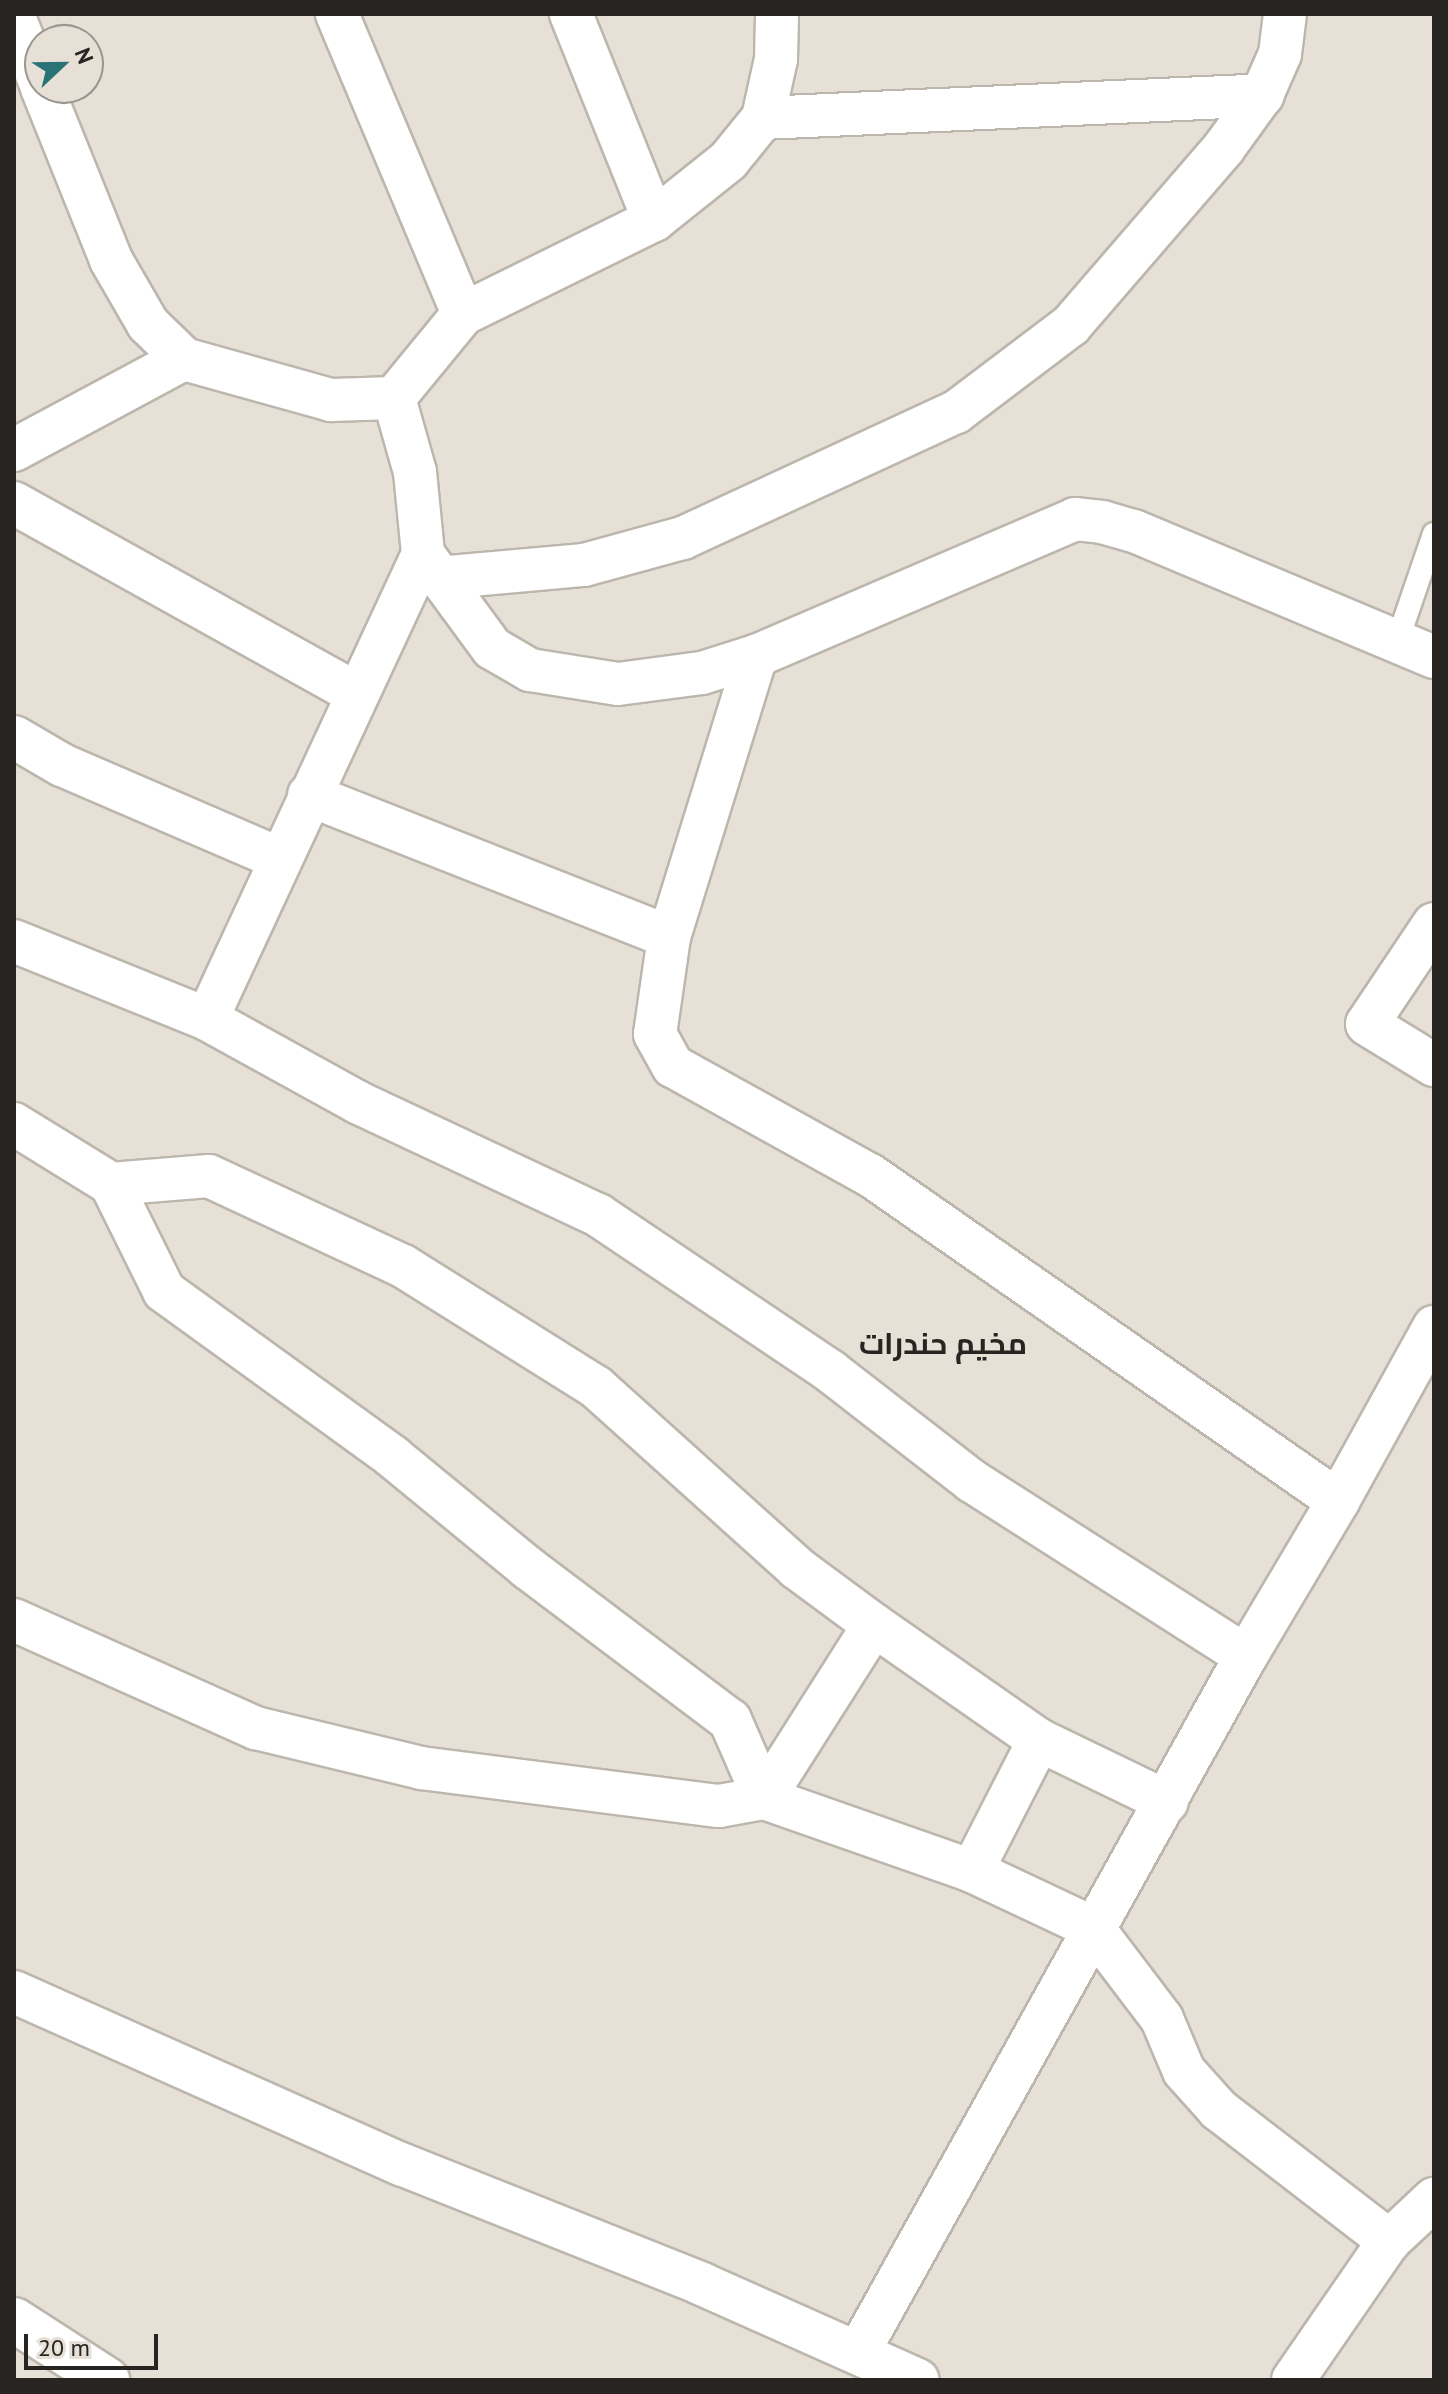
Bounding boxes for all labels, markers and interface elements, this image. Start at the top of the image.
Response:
north arrow [24,24,104,104]
text: N [69,44,100,68]
district label: مخيم حندرات [859,1325,1027,1361]
scale bar [28,2318,162,2368]
text: 20 m [38,2332,90,2363]

